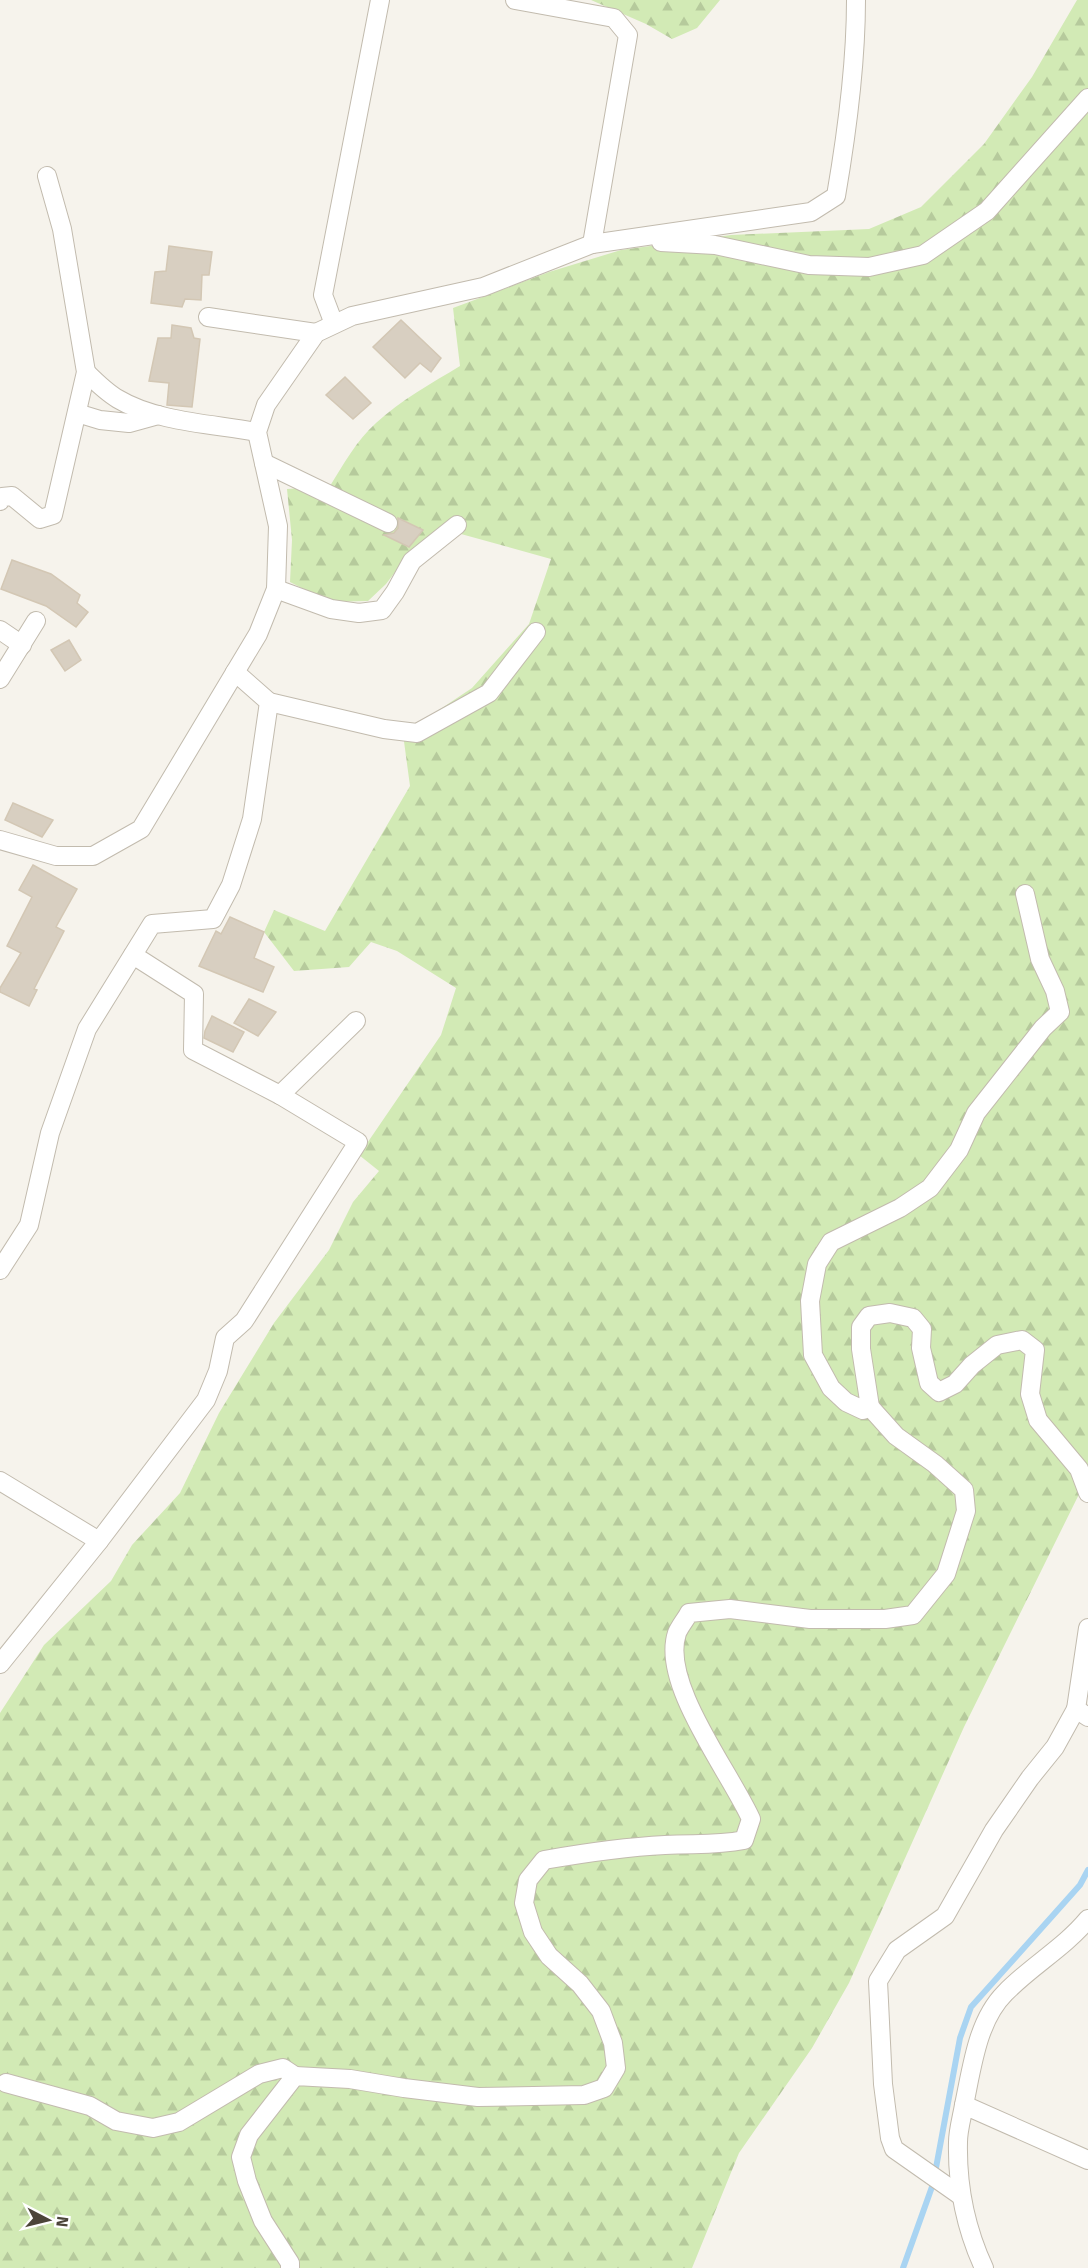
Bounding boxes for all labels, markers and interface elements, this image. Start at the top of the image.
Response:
north arrow [18,2190,78,2250]
text: N [52,2215,72,2228]

